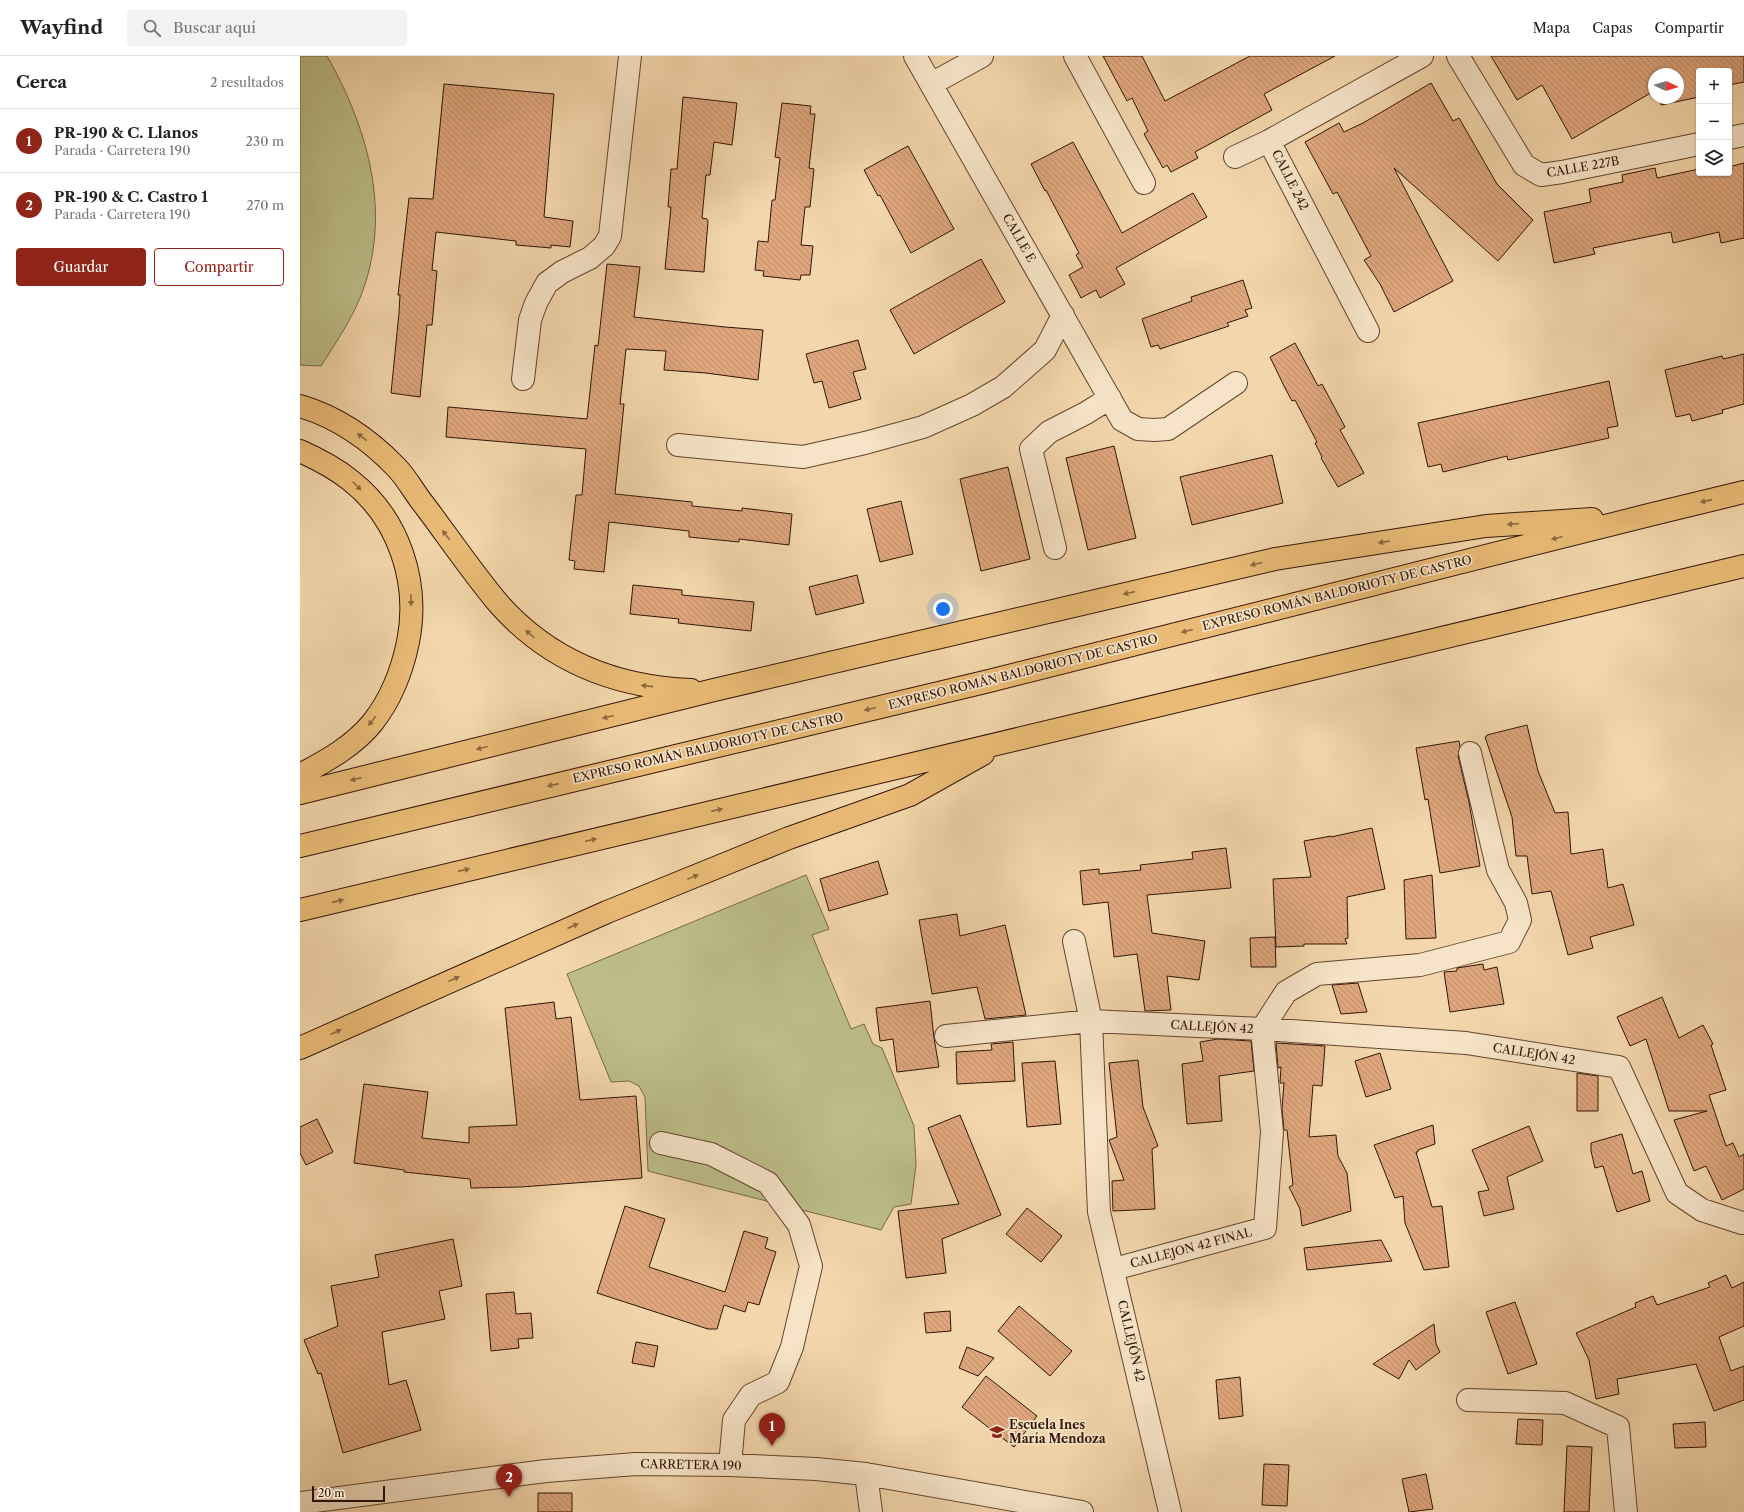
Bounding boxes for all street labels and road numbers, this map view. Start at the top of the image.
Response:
street label: CALLE 242 [1269,147,1312,213]
street label: CALLE 227B [1545,153,1620,180]
street label: CALLE E [1000,211,1039,265]
street label: EXPRESO ROMÁN BALDORIOTY DE CASTRO [1200,551,1473,633]
street label: EXPRESO ROMÁN BALDORIOTY DE CASTRO [886,630,1159,712]
street label: EXPRESO ROMÁN BALDORIOTY DE CASTRO [571,708,845,786]
street label: CALLEJÓN 42 [1170,1016,1254,1036]
street label: CALLEJÓN 42 [1492,1039,1577,1067]
street label: CALLEJON 42 FINAL [1128,1224,1253,1271]
street label: CALLEJÓN 42 [1115,1298,1149,1383]
street label: CARRETERA 190 [640,1456,742,1473]

